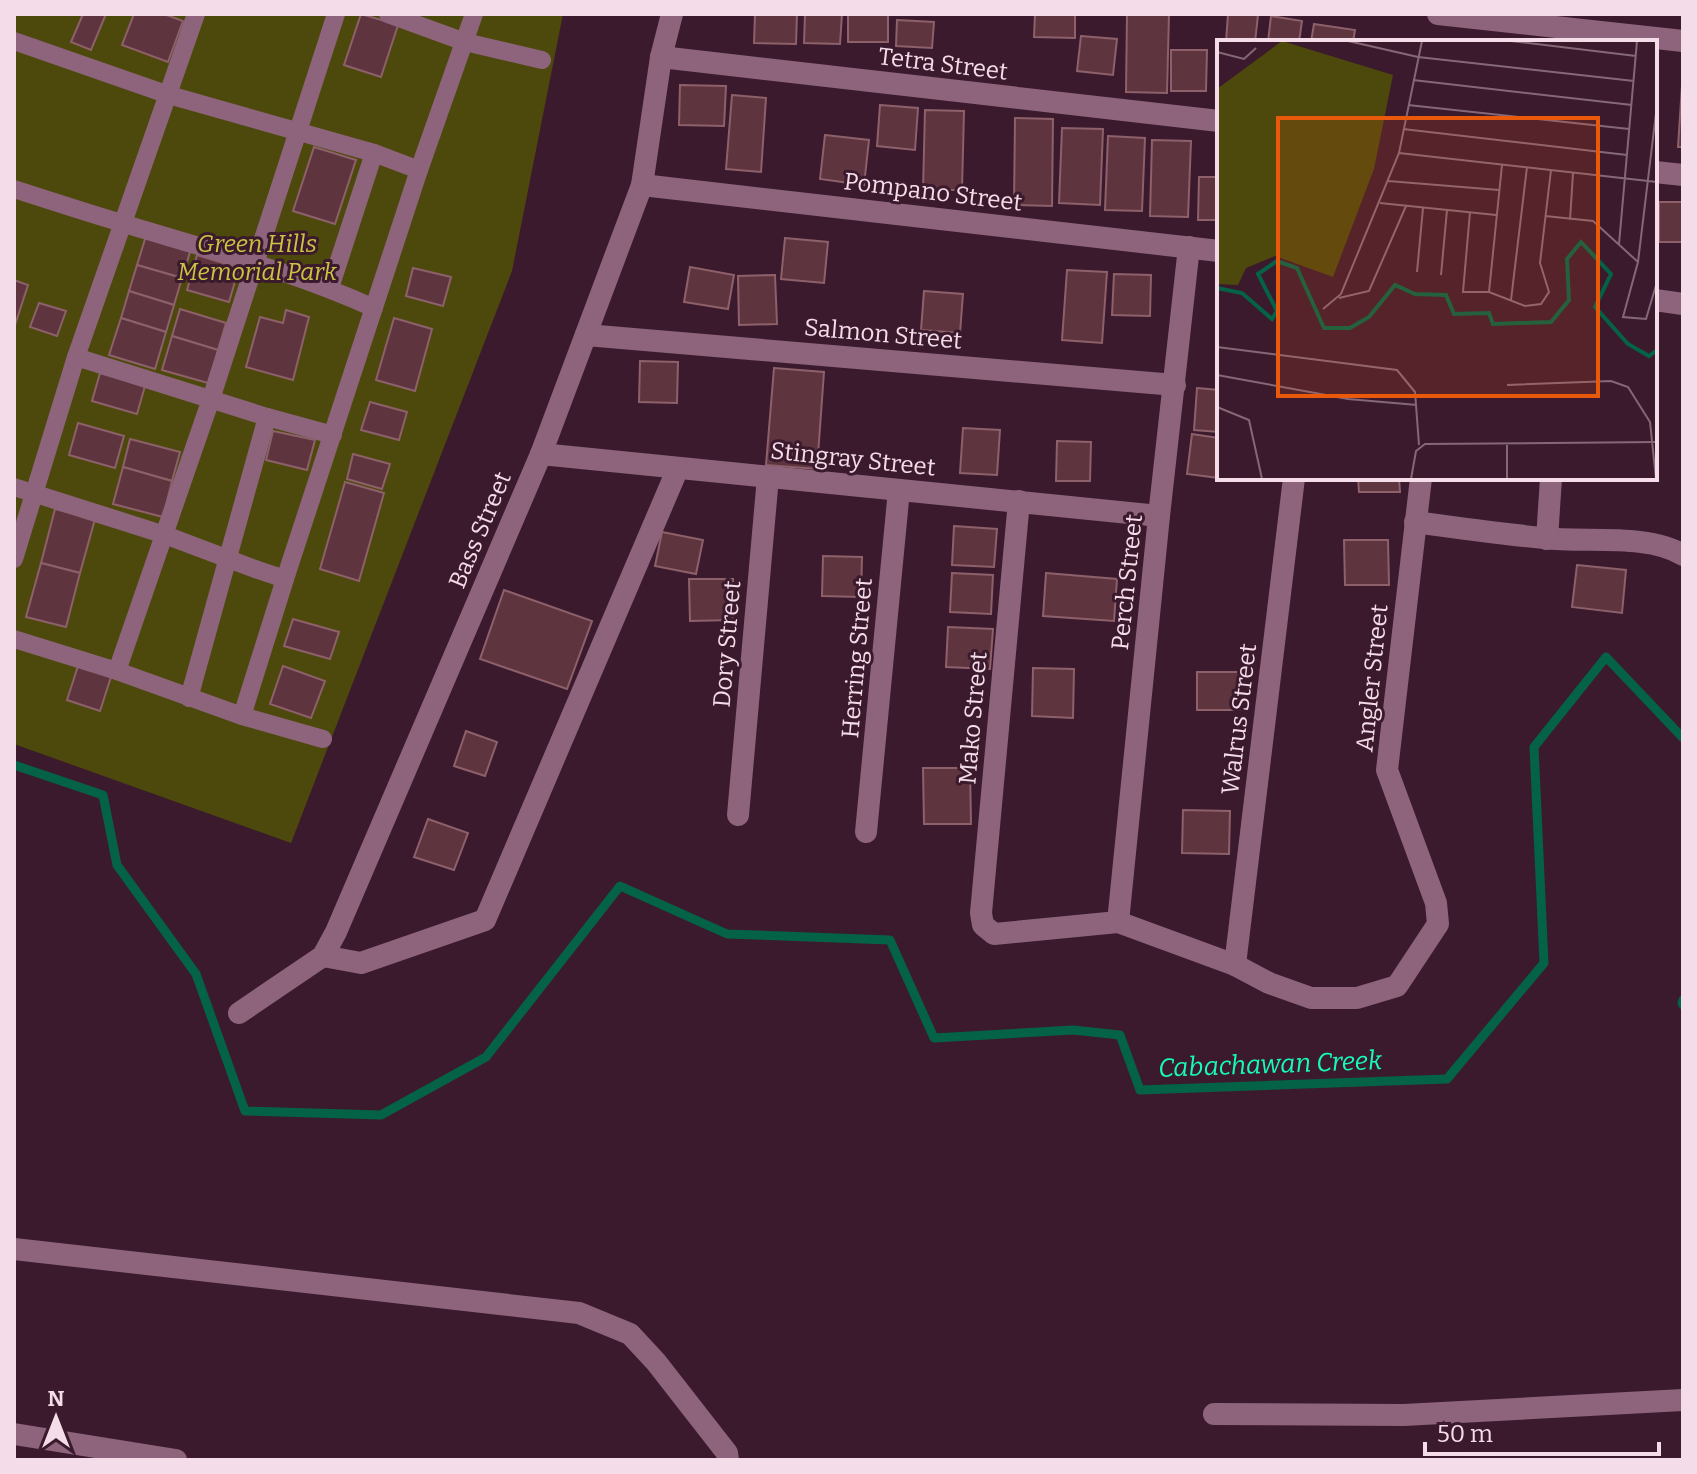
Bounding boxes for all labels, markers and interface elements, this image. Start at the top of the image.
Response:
inset map [1217,40,1657,480]
street label: Tetra Street [877,42,1010,86]
street label: Pompano Street [842,167,1024,217]
park label: Green Hills Memorial Park [177,230,338,286]
street label: Salmon Street [803,313,963,355]
street label: Stingray Street [769,436,937,482]
street label: Bass Street [443,467,517,592]
street label: Perch Street [1106,512,1148,651]
street label: Herring Street [836,576,878,739]
street label: Dory Street [708,579,747,709]
street label: Angler Street [1350,603,1394,753]
street label: Walrus Street [1216,642,1262,796]
street label: Mako Street [953,650,993,786]
water label: Cabachawan Creek [1158,1045,1383,1084]
north arrow [16,1378,96,1458]
text: N [48,1385,65,1412]
scale bar [1425,1406,1659,1456]
text: 50 m [1437,1420,1493,1448]

